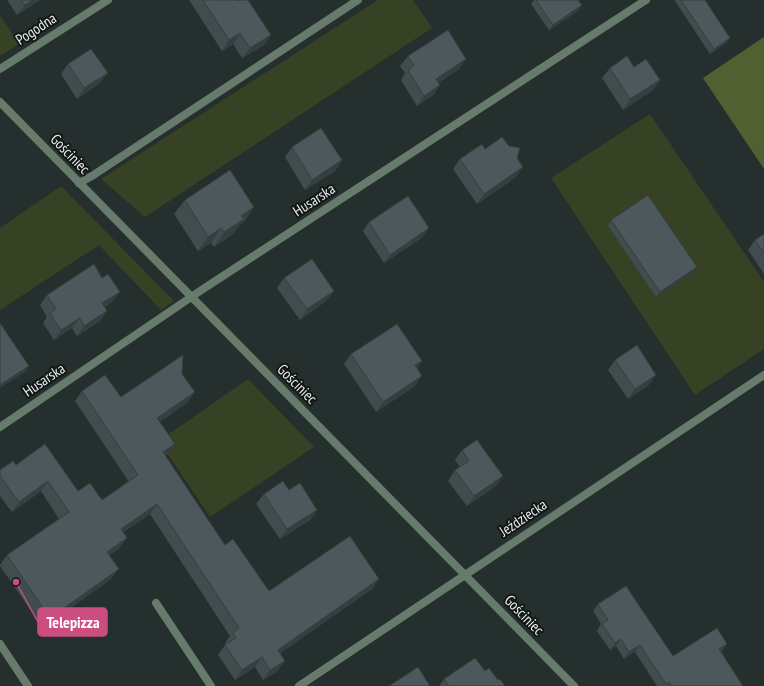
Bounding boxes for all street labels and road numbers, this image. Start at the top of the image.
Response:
street label: Pogodna [12,8,60,49]
street label: Gościniec [47,130,95,178]
street label: Husarska [289,179,338,220]
street label: Husarska [19,359,68,400]
street label: Gościniec [273,360,322,408]
street label: Jeździecka [494,495,550,541]
street label: Gościniec [501,591,549,639]

